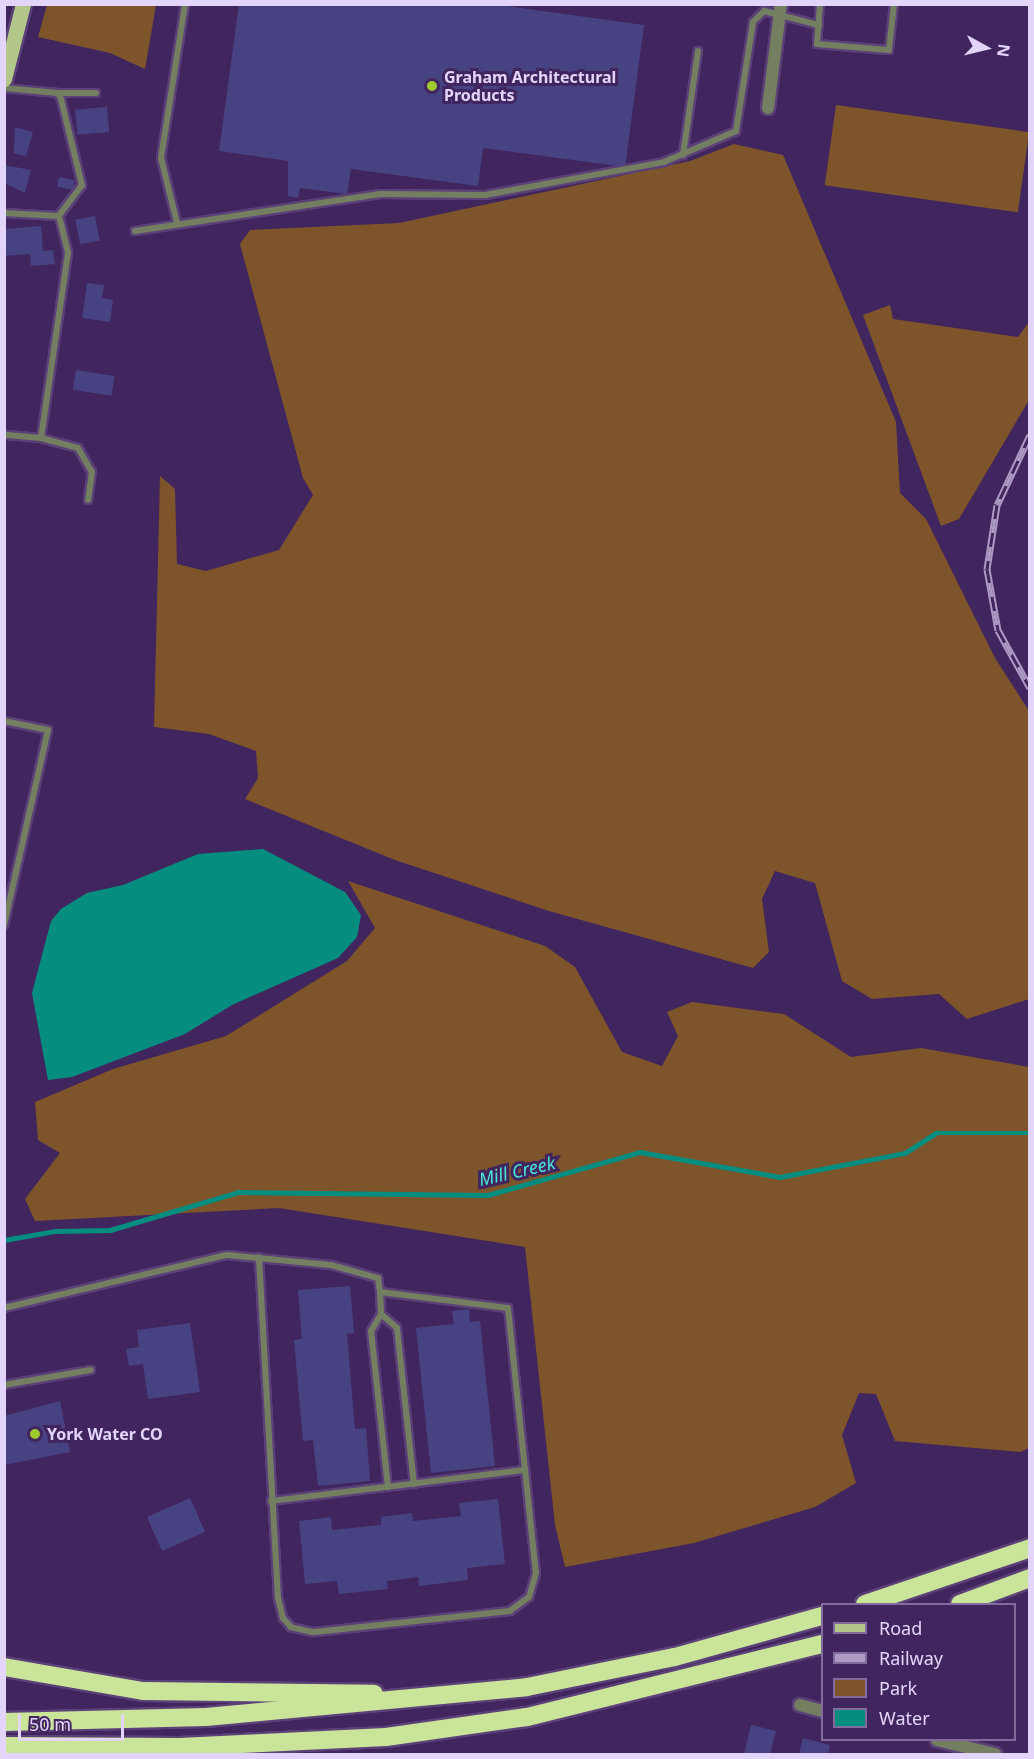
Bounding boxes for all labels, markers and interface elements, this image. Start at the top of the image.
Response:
north arrow [956,18,1016,78]
text: N [992,43,1016,58]
place label: Graham Architectural Products [444,67,616,105]
marker: Graham Architectural Products [425,79,439,93]
water label: Mill Creek [477,1152,557,1190]
place label: York Water CO [47,1424,163,1444]
marker: York Water CO [28,1427,42,1441]
legend [821,1603,1016,1741]
text: Road [879,1616,922,1640]
text: Railway [879,1646,943,1670]
text: Park [879,1676,917,1700]
scale bar [21,1702,128,1740]
text: Water [879,1706,930,1730]
text: 50 m [29,1712,71,1736]

